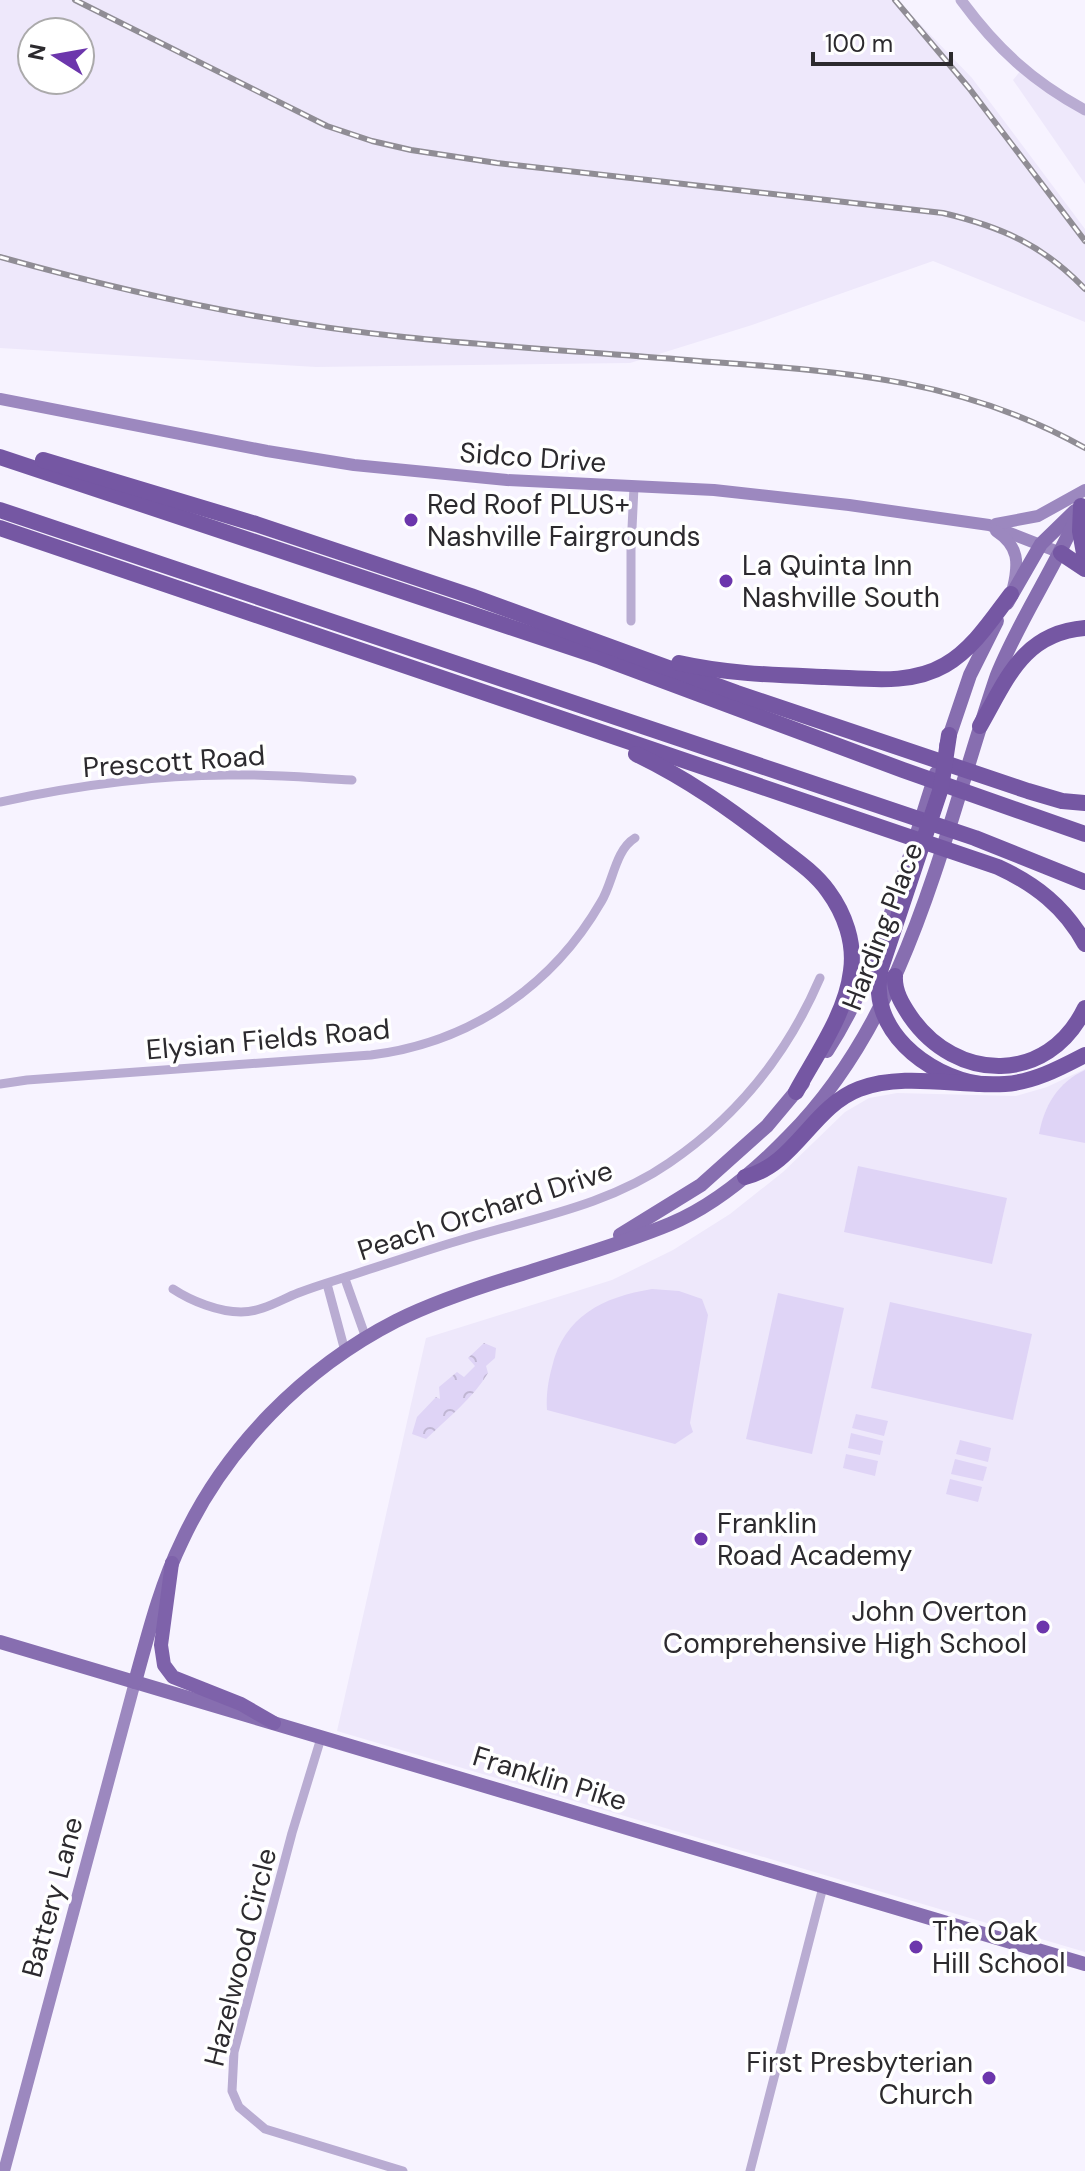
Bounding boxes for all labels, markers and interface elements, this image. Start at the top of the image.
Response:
north arrow [16,16,96,96]
scale bar [813,16,951,66]
text: 100 m [825,28,893,59]
text: N [21,42,53,63]
street label: Sidco Drive [458,434,608,481]
place label: Red Roof PLUS+ Nashville Fairgrounds [427,486,701,555]
marker: Red Roof PLUS+ Nashville Fairgrounds [402,511,420,529]
place label: La Quinta Inn Nashville South [742,547,940,616]
marker: La Quinta Inn Nashville South [717,572,735,590]
street label: Prescott Road [82,737,266,786]
street label: Harding Place [833,837,931,1016]
street label: Elysian Fields Road [145,1010,391,1069]
street label: Peach Orchard Drive [353,1152,617,1269]
place label: Franklin Road Academy [717,1505,912,1574]
marker: Franklin Road Academy [692,1530,710,1548]
place label: John Overton Comprehensive High School [663,1593,1027,1662]
marker: John Overton Comprehensive High School [1034,1618,1052,1636]
street label: Franklin Pike [468,1738,631,1819]
street label: Battery Lane [13,1813,92,1981]
street label: Hazelwood Circle [196,1844,285,2070]
place label: The Oak Hill School [932,1913,1066,1982]
marker: The Oak Hill School [907,1938,925,1956]
place label: First Presbyterian Church [746,2044,973,2113]
marker: First Presbyterian Church [980,2069,998,2087]

